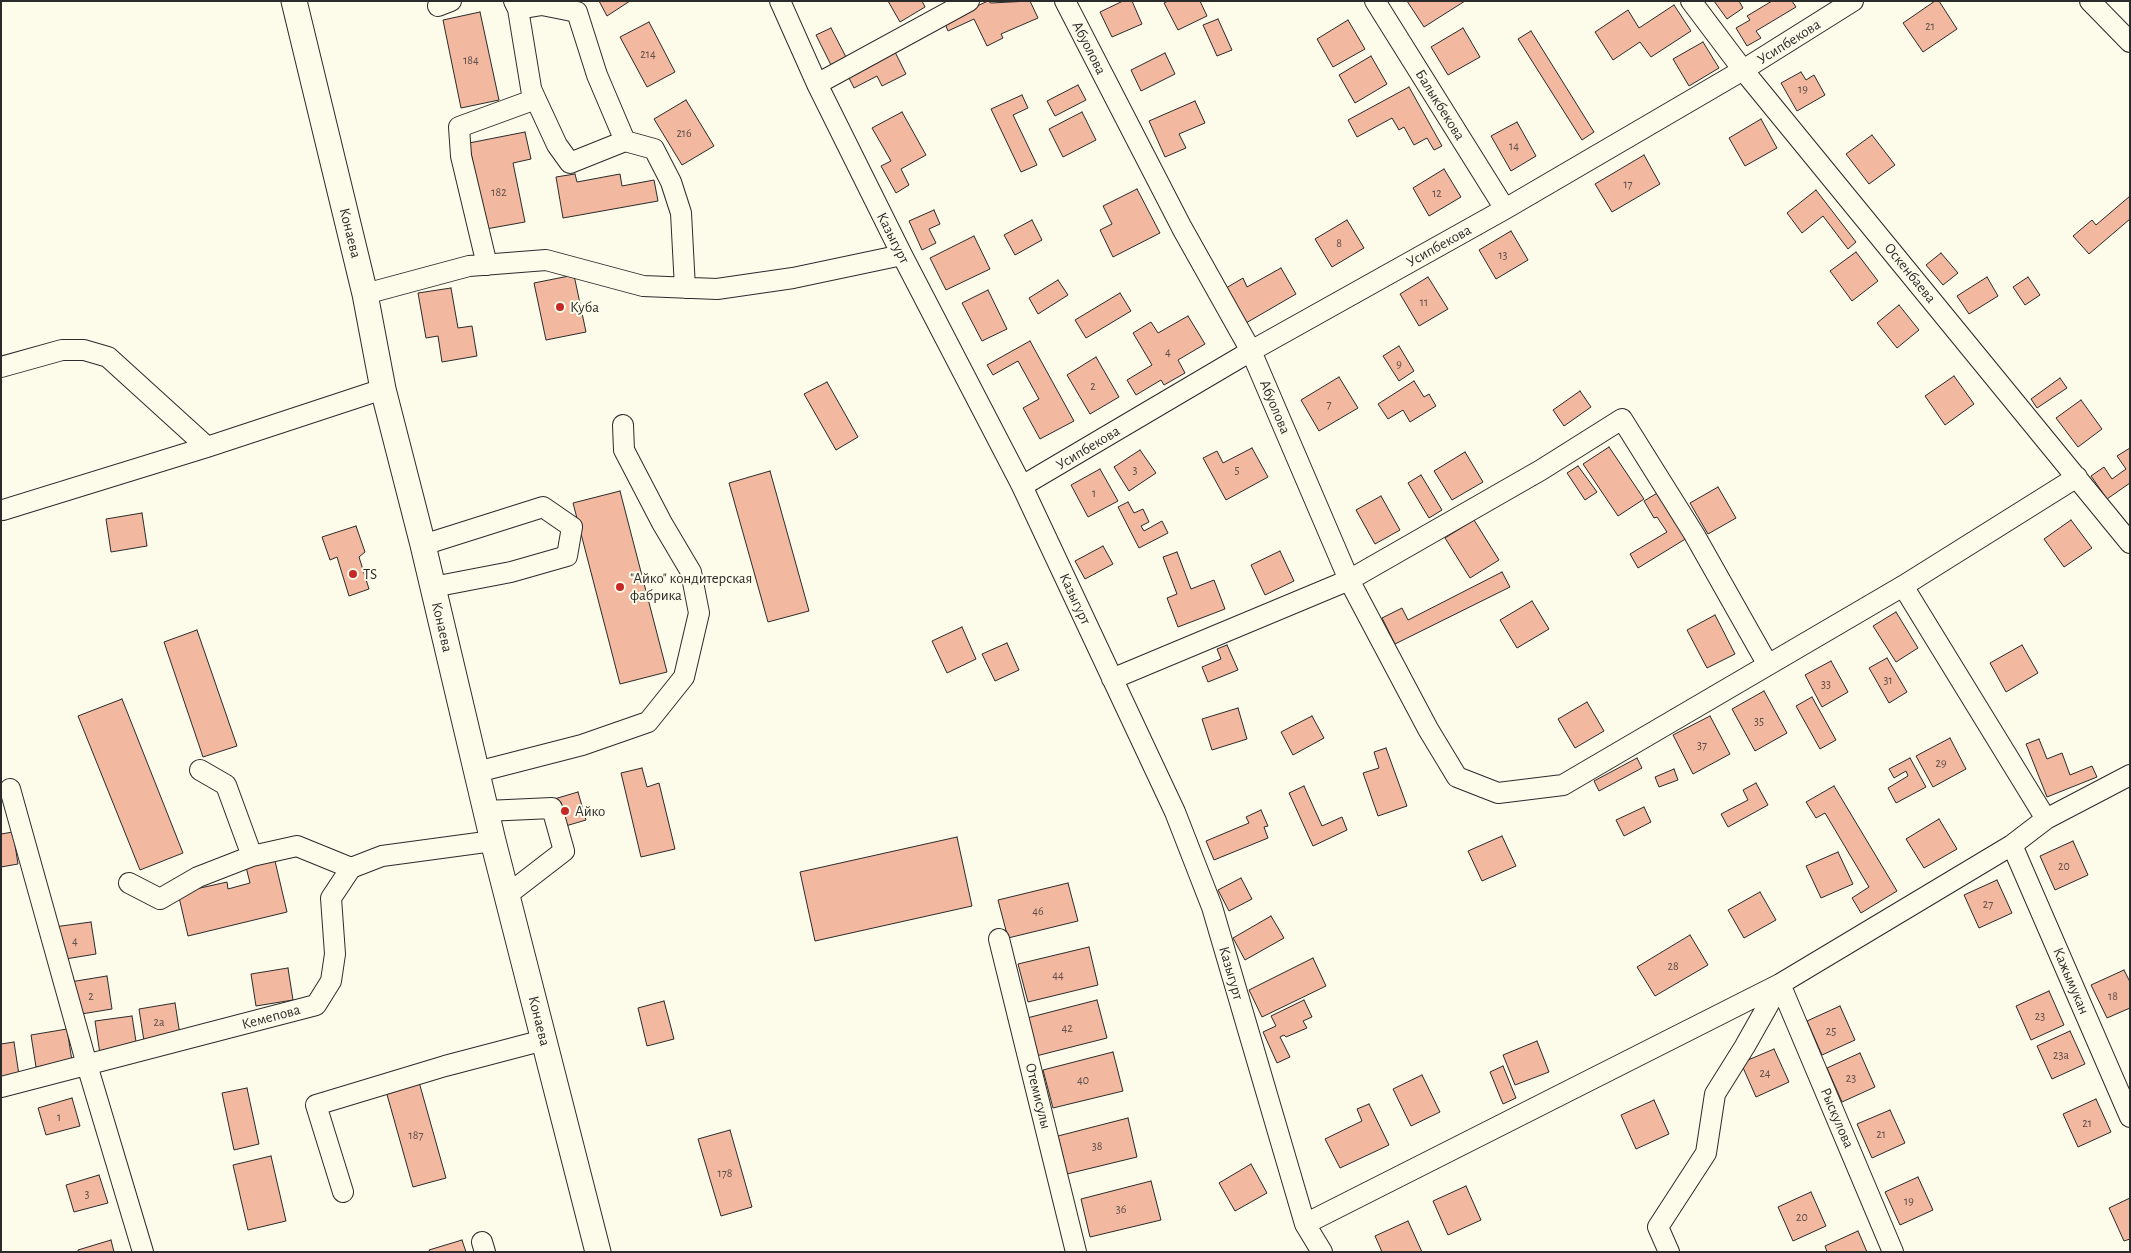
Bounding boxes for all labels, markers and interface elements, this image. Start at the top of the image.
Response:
street label: Усипбекова [1754,16,1824,68]
street label: Абуолова [1068,18,1110,78]
house number: 21 [1925,19,1935,33]
house number: 214 [640,47,656,61]
house number: 184 [463,53,479,67]
street label: Балыкбекова [1411,66,1469,144]
house number: 19 [1798,82,1808,96]
house number: 216 [676,126,692,140]
house number: 14 [1509,139,1519,153]
house number: 17 [1623,177,1633,191]
house number: 182 [491,185,507,199]
house number: 12 [1432,186,1442,200]
street label: Конаева [335,206,365,260]
street label: Казыгурт [873,209,913,267]
street label: Усипбекова [1404,221,1474,271]
house number: 8 [1336,236,1342,250]
street label: Оскенбаева [1880,239,1940,307]
house number: 13 [1498,248,1508,262]
house number: 11 [1420,295,1428,309]
place label: Куба [570,298,599,316]
marker: Куба [554,301,566,313]
house number: 4 [1165,345,1171,359]
house number: 9 [1396,357,1402,371]
street label: Абуолова [1256,377,1294,437]
house number: 2 [1090,379,1096,393]
house number: 7 [1326,397,1332,411]
street label: Усипбекова [1053,422,1123,474]
house number: 3 [1133,463,1137,477]
house number: 5 [1234,463,1240,477]
house number: 1 [1092,486,1096,500]
place label: TS [363,565,377,583]
marker: TS [347,568,359,580]
place label: "Айко" кондитерская фабрика [630,569,752,604]
street label: Казыгурт [1055,570,1095,628]
marker: "Айко" кондитерская фабрика [614,581,626,593]
street label: Конаева [427,600,457,654]
house number: 31 [1883,673,1893,687]
house number: 33 [1821,677,1831,691]
house number: 35 [1754,714,1764,728]
house number: 37 [1697,738,1707,752]
house number: 29 [1935,756,1947,770]
place label: Айко [575,802,605,820]
marker: Айко [559,805,571,817]
house number: 20 [2058,859,2070,873]
house number: 27 [1983,897,1993,911]
house number: 46 [1032,904,1044,918]
house number: 4 [72,934,78,948]
street label: Казыгурт [1215,944,1247,1002]
street label: Кажымукан [2049,945,2093,1017]
house number: 28 [1667,959,1679,973]
house number: 44 [1052,968,1064,982]
house number: 2 [88,989,94,1003]
house number: 18 [2108,989,2118,1003]
street label: Конаева [524,994,554,1048]
street label: Кемепова [240,1001,302,1033]
house number: 23 [2035,1009,2045,1023]
house number: 2а [154,1015,164,1029]
house number: 42 [1061,1021,1073,1035]
house number: 25 [1826,1024,1836,1038]
house number: 23а [2053,1048,2069,1062]
street label: Отемисулы [1021,1061,1055,1131]
house number: 24 [1759,1066,1771,1080]
house number: 23 [1846,1071,1856,1085]
house number: 40 [1077,1073,1089,1087]
street label: Рыскулова [1816,1085,1858,1151]
house number: 1 [57,1110,61,1124]
house number: 21 [2082,1116,2092,1130]
house number: 21 [1876,1127,1886,1141]
house number: 187 [409,1128,423,1142]
house number: 38 [1092,1139,1102,1153]
house number: 178 [718,1166,732,1180]
house number: 3 [85,1187,89,1201]
house number: 19 [1904,1194,1914,1208]
house number: 36 [1116,1202,1126,1216]
house number: 20 [1796,1210,1808,1224]

